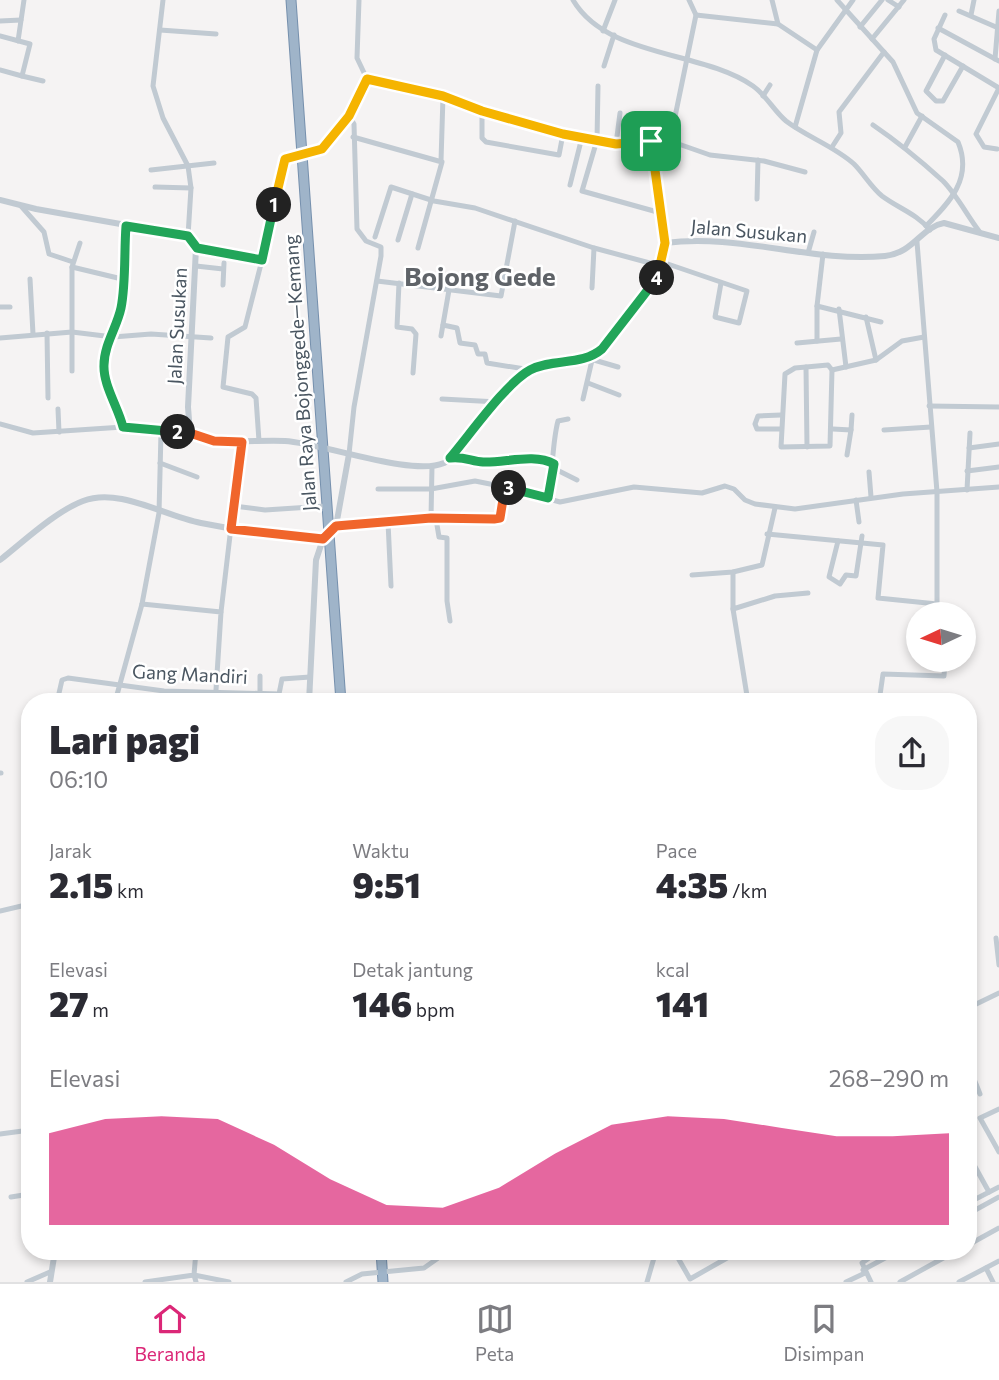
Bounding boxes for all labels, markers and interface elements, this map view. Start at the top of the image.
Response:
pin [621,111,681,171]
icon: arrive [632,122,670,160]
pin: 1 [256,188,292,222]
text: 1 [269,193,278,216]
street label: Jalan Susukan [690,214,808,247]
street label: Jalan Raya Bojonggede—Kemang [278,234,321,512]
district label: Bojong Gede [404,260,556,291]
pin: 4 [640,260,674,296]
text: 4 [651,266,662,289]
street label: Jalan Susukan [162,267,191,385]
pin: 2 [160,414,196,450]
text: 2 [172,420,183,443]
pin: 3 [491,470,526,505]
text: 3 [503,476,514,499]
north arrow [906,602,976,672]
map controls [906,602,976,672]
street label: Gang Mandiri [132,659,248,688]
text: Lari pagi [49,715,200,762]
button: share [875,716,949,790]
text: 06:10 [49,765,108,793]
text: Jarak [49,839,92,862]
text: Waktu [352,839,409,862]
text: Pace [656,839,697,862]
text: 2.15 [49,862,113,905]
text: 9:51 [352,862,421,905]
text: 4:35 [656,862,728,905]
text: km [113,879,144,902]
text: /km [728,879,767,902]
text: Elevasi [49,958,108,981]
text: Detak jantung [352,958,473,981]
text: kcal [656,958,690,981]
text: 27 [49,981,89,1024]
text: 146 [352,981,412,1024]
text: 141 [656,981,709,1024]
text: m [89,998,109,1021]
text: bpm [412,998,455,1021]
text: Elevasi [49,1064,120,1092]
text: 268–290 m [829,1064,949,1092]
tab: Beranda [135,1300,206,1365]
tab: Peta [475,1300,514,1365]
tab: Disimpan [783,1300,864,1365]

